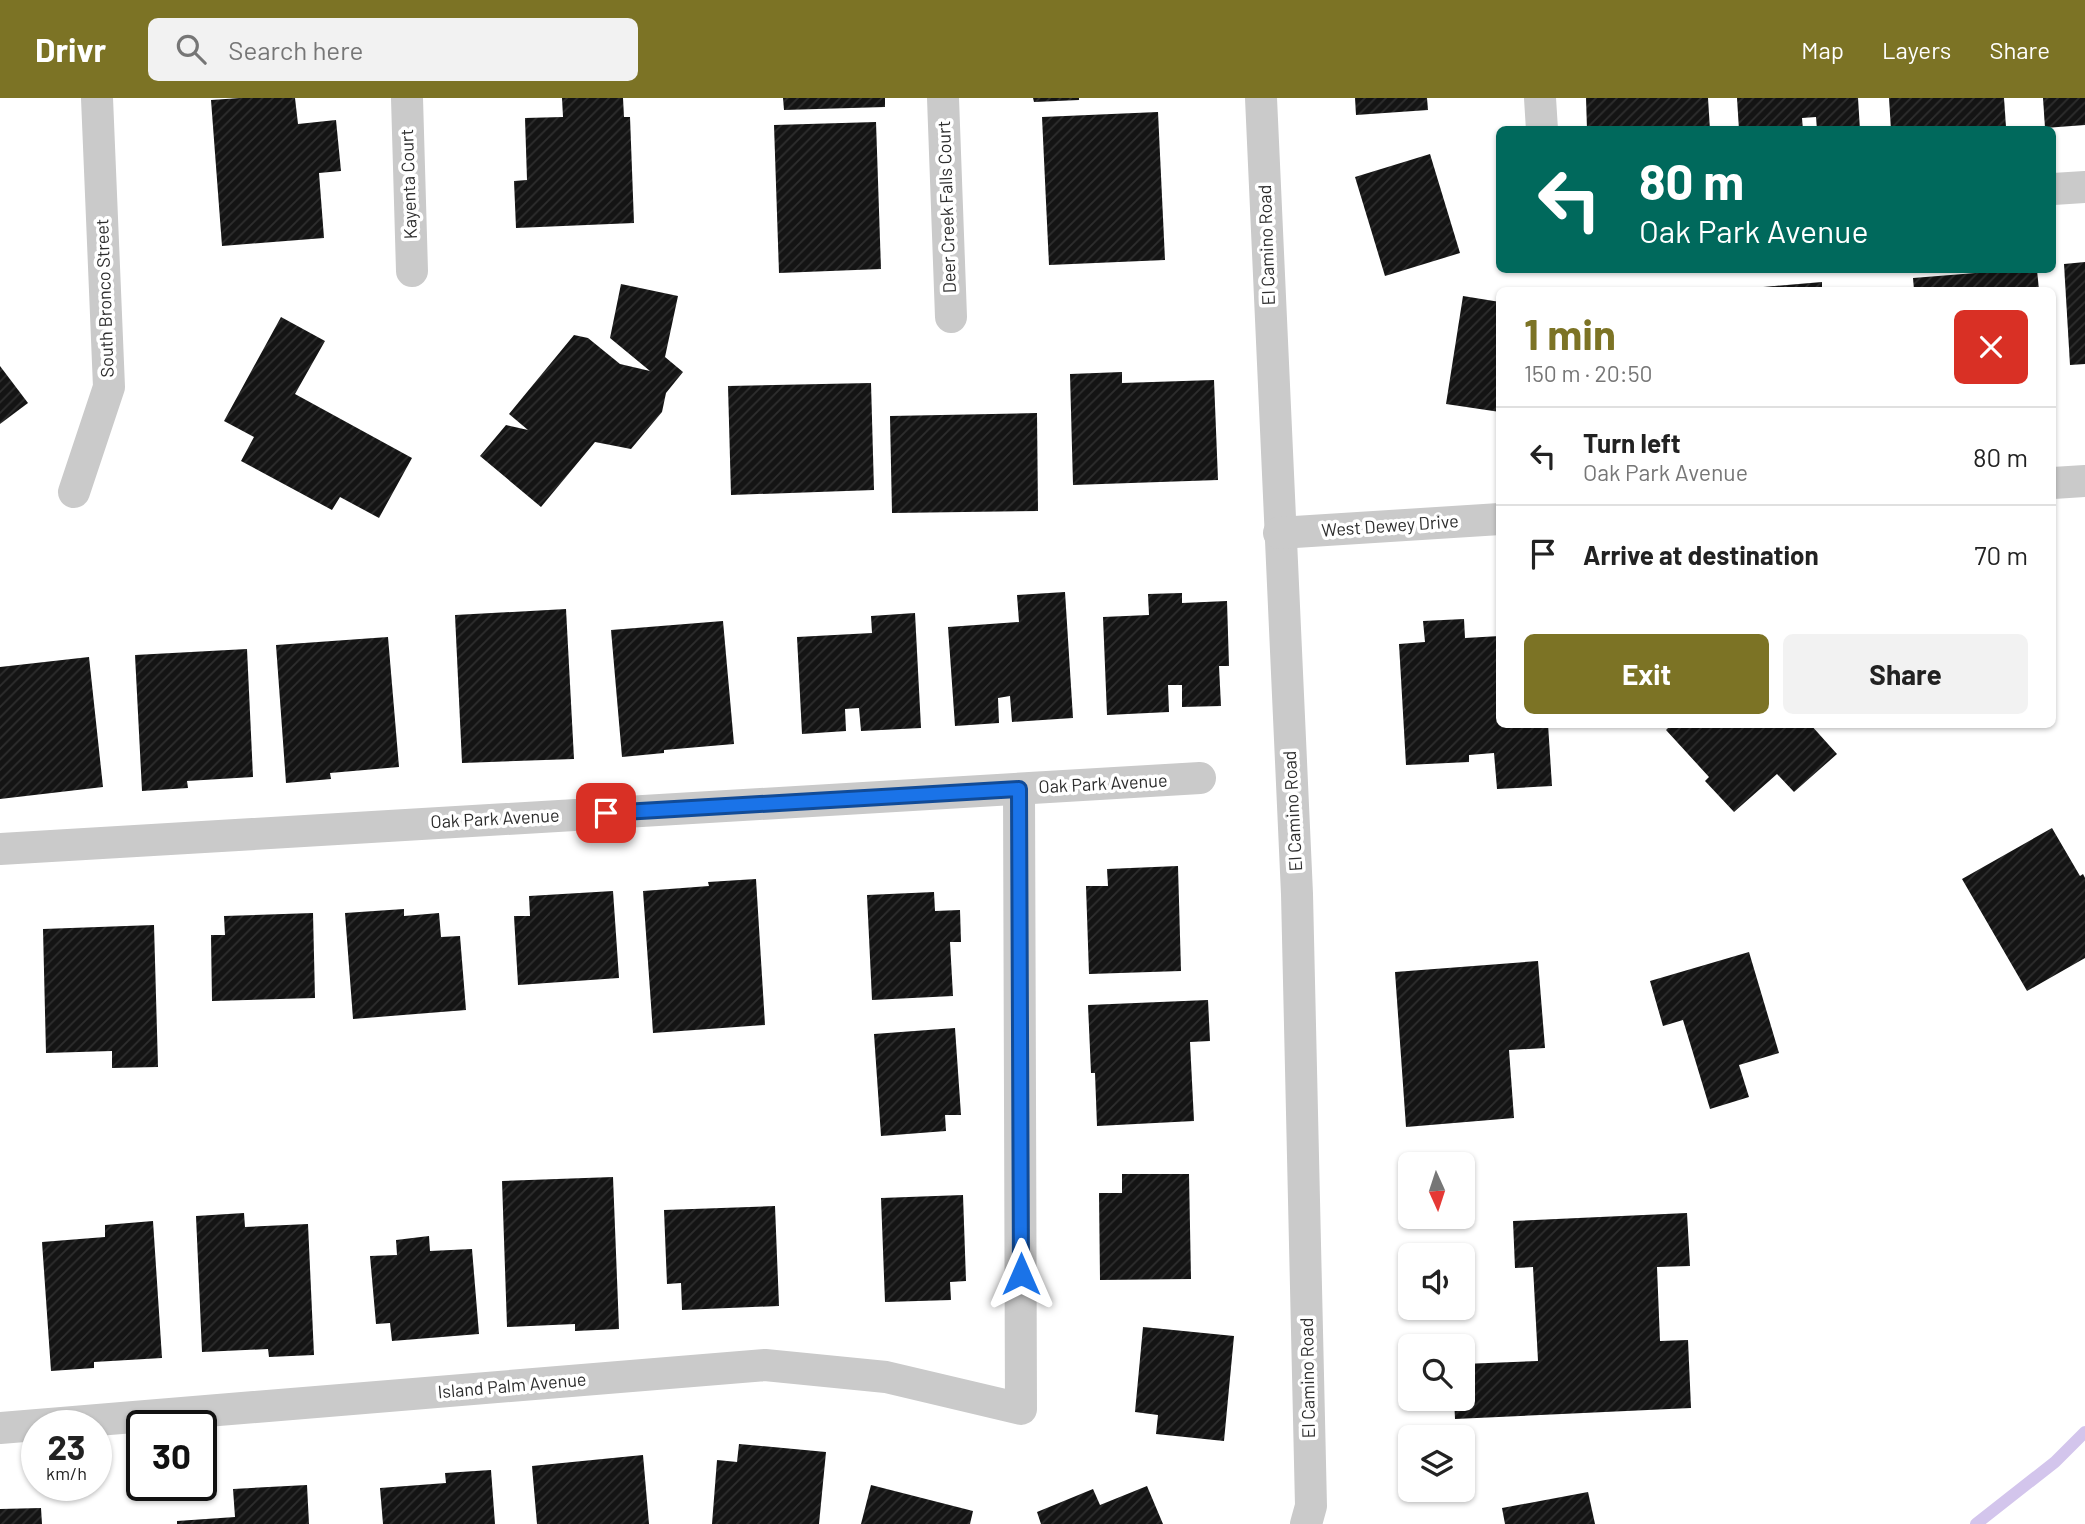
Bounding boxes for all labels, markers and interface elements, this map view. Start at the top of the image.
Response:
search box [148,18,638,81]
text: Drivr [35,29,106,69]
icon: search [172,30,210,68]
text: Search here [228,34,363,65]
text: Map [1801,35,1844,64]
text: Layers [1882,35,1951,64]
text: Share [1989,35,2050,64]
street label: Deer Creek Falls Court [932,120,960,294]
street label: Kayenta Court [395,128,421,240]
text: 80 m [1639,151,1744,210]
icon: left [1524,154,1615,245]
street label: El Camino Road [1253,184,1279,306]
text: Oak Park Avenue [1639,211,1868,249]
street label: South Bronco Street [90,218,118,378]
text: 1 min [1524,308,1616,358]
button: close [1954,310,2028,384]
text: 150 m · 20:50 [1524,359,1652,387]
text: Turn left [1583,427,1681,458]
icon: left [1524,437,1562,475]
text: 80 m [1973,441,2028,472]
text: Oak Park Avenue [1583,458,1748,486]
street label: West Dewey Drive [1320,509,1459,541]
icon: arrive [1524,535,1562,573]
text: Arrive at destination [1583,539,1819,570]
text: 70 m [1974,539,2028,570]
button: Exit [1524,634,1769,714]
button: Share [1783,634,2028,714]
street label: El Camino Road [1278,750,1306,872]
street label: Oak Park Avenue [1038,769,1168,797]
pin [576,783,636,843]
icon: arrive [587,794,625,832]
street label: Oak Park Avenue [430,804,560,832]
north arrow [1398,1152,1475,1228]
map controls [1398,1152,1475,1502]
position arrow [984,1237,1058,1311]
button: sound [1398,1243,1475,1320]
street label: El Camino Road [1295,1317,1319,1439]
button: search [1398,1334,1475,1411]
street label: Island Palm Avenue [437,1368,587,1402]
speed limit sign: 30 [126,1410,217,1501]
text: 23 [47,1425,86,1467]
button: layers [1398,1425,1475,1502]
text: km/h [46,1462,87,1484]

